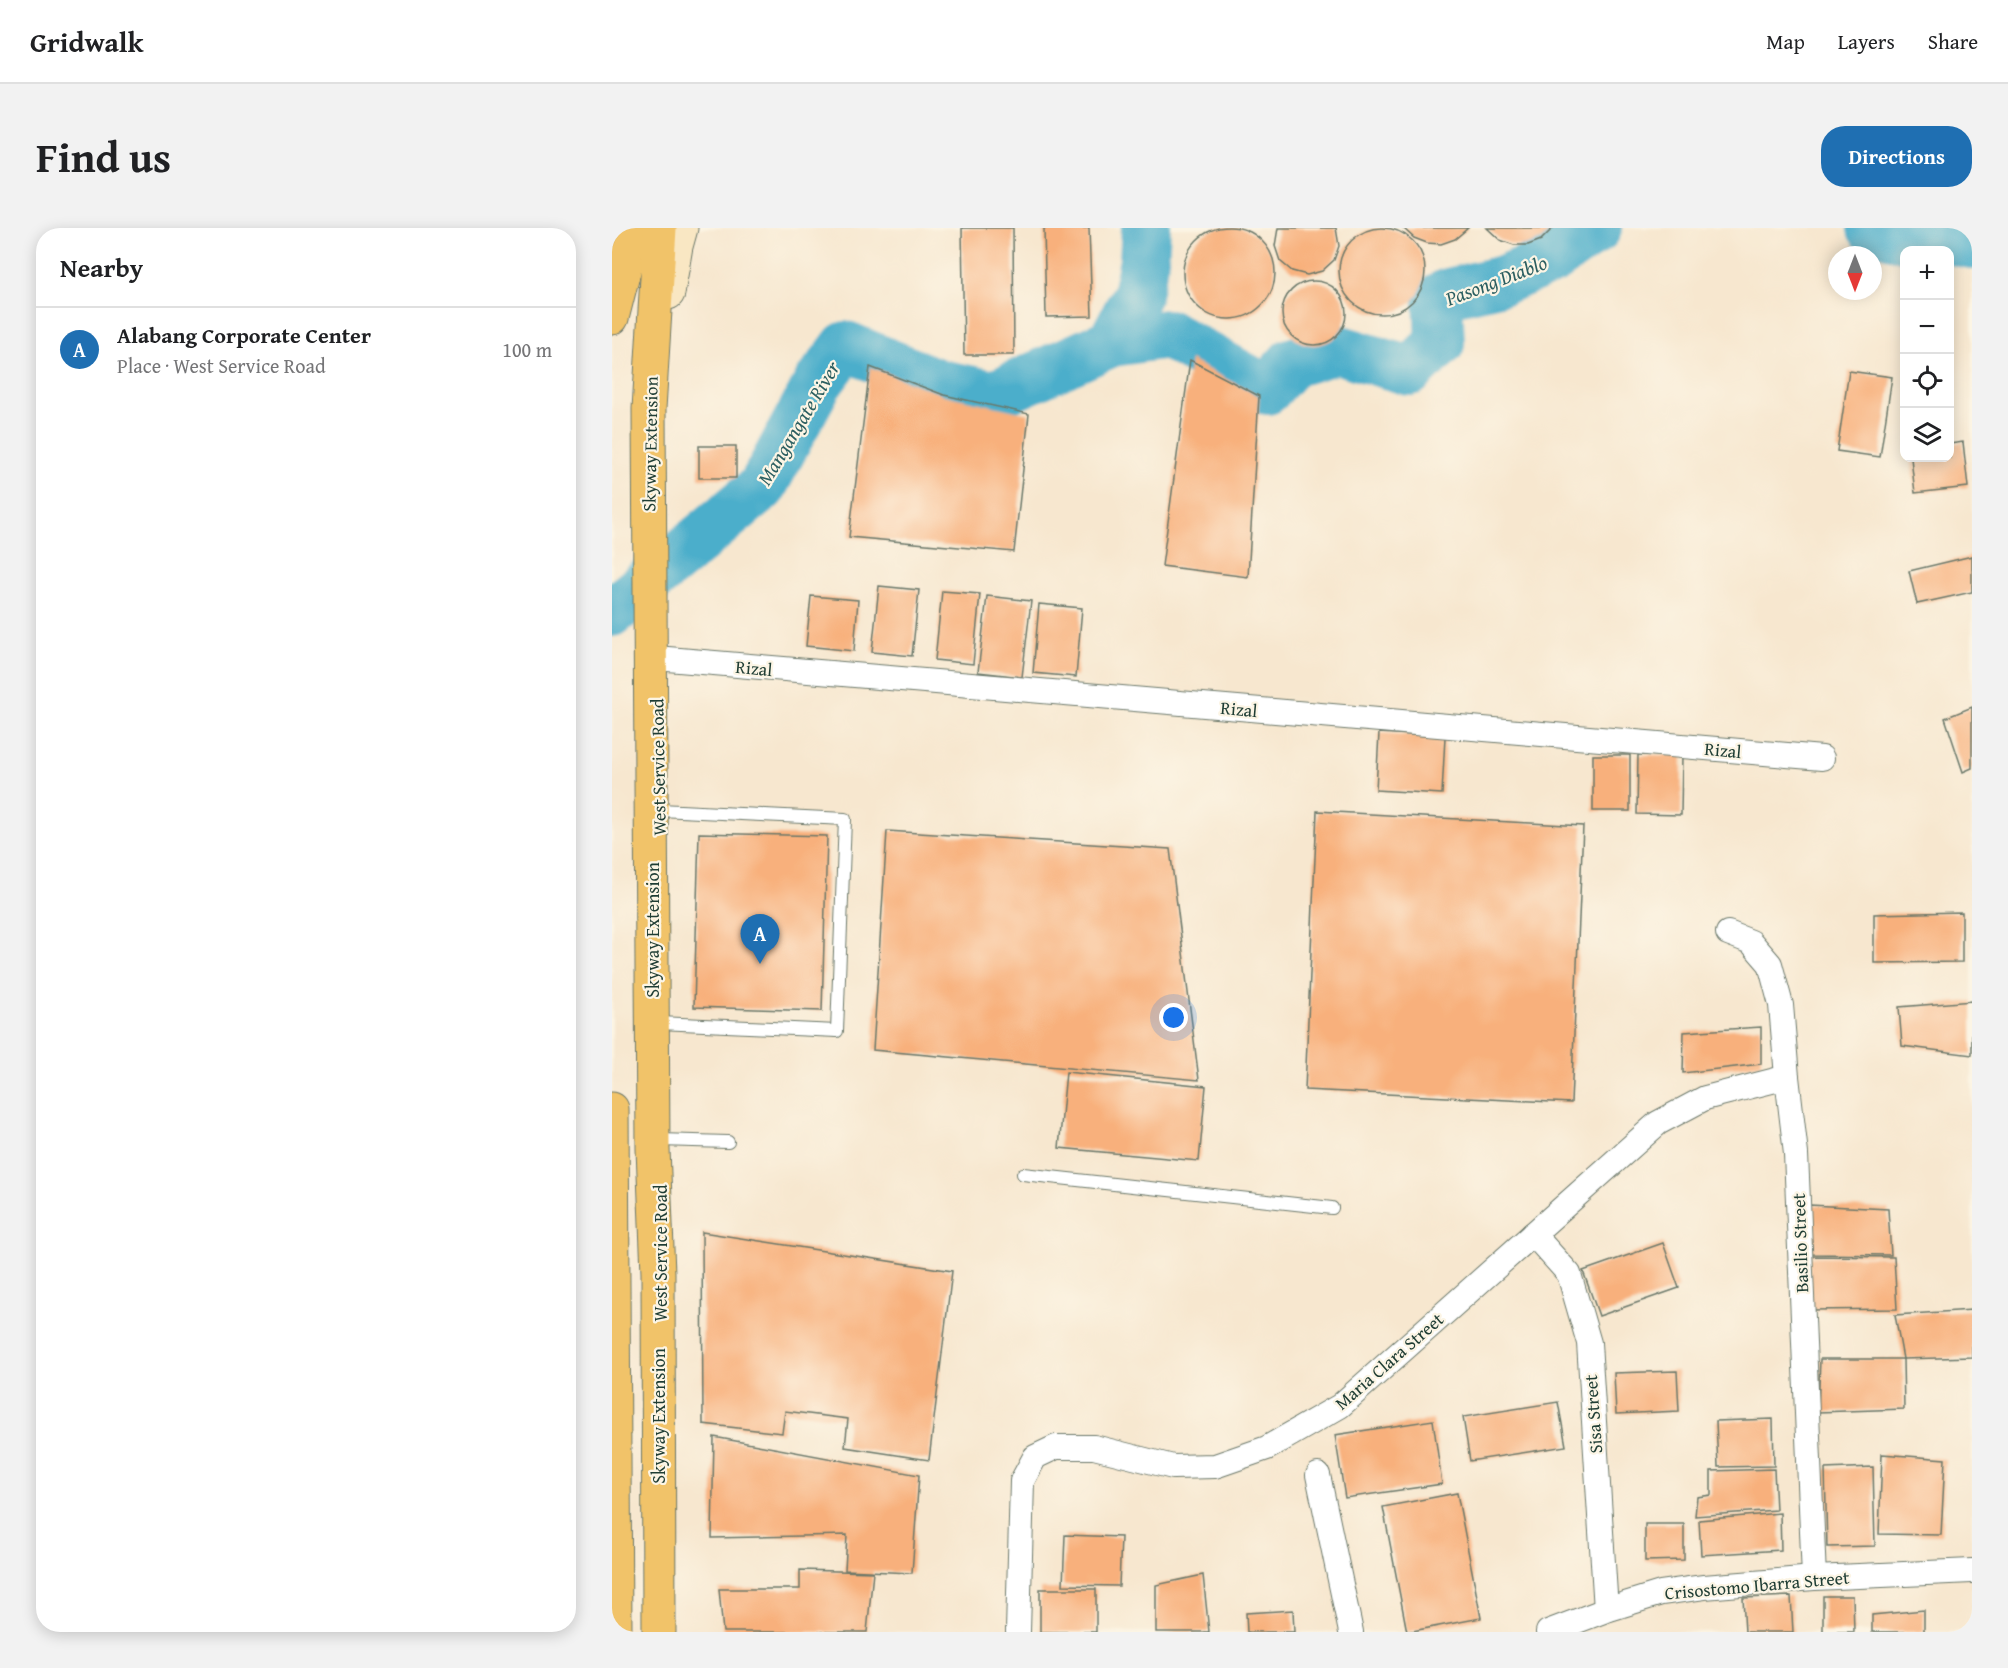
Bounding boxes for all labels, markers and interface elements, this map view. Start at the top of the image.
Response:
text: Gridwalk [30,21,143,62]
text: Map [1766,26,1805,57]
text: Layers [1838,26,1895,57]
text: Share [1928,26,1978,57]
text: Find us [36,126,171,187]
button: Directions [1821,126,1972,187]
north arrow [1828,246,1882,300]
map controls [1900,246,1954,462]
button: + [1900,246,1954,300]
water label: Pasong Diablo [1440,247,1551,313]
text: Nearby [60,248,143,287]
button: − [1900,300,1954,354]
text: Alabang Corporate Center [117,319,371,351]
text: A [73,335,86,364]
text: 100 m [502,335,552,364]
text: Place · West Service Road [117,351,326,380]
button: locate [1900,354,1954,408]
water label: Mangangate River [750,355,847,490]
street label: Skyway Extension [635,376,665,512]
button: layers [1900,408,1954,462]
street label: Rizal [734,653,774,683]
street label: Rizal [1219,694,1259,724]
street label: West Service Road [643,698,673,836]
street label: Rizal [1703,735,1743,765]
street label: Skyway Extension [639,862,666,998]
pin: A [740,914,780,964]
your location [1159,1003,1188,1032]
street label: West Service Road [647,1184,674,1322]
street label: Basilio Street [1785,1192,1815,1293]
street label: Maria Clara Street [1329,1306,1450,1416]
street label: Skyway Extension [645,1348,672,1484]
street label: Sisa Street [1577,1373,1609,1454]
street label: Crisostomo Ibarra Street [1664,1563,1851,1607]

